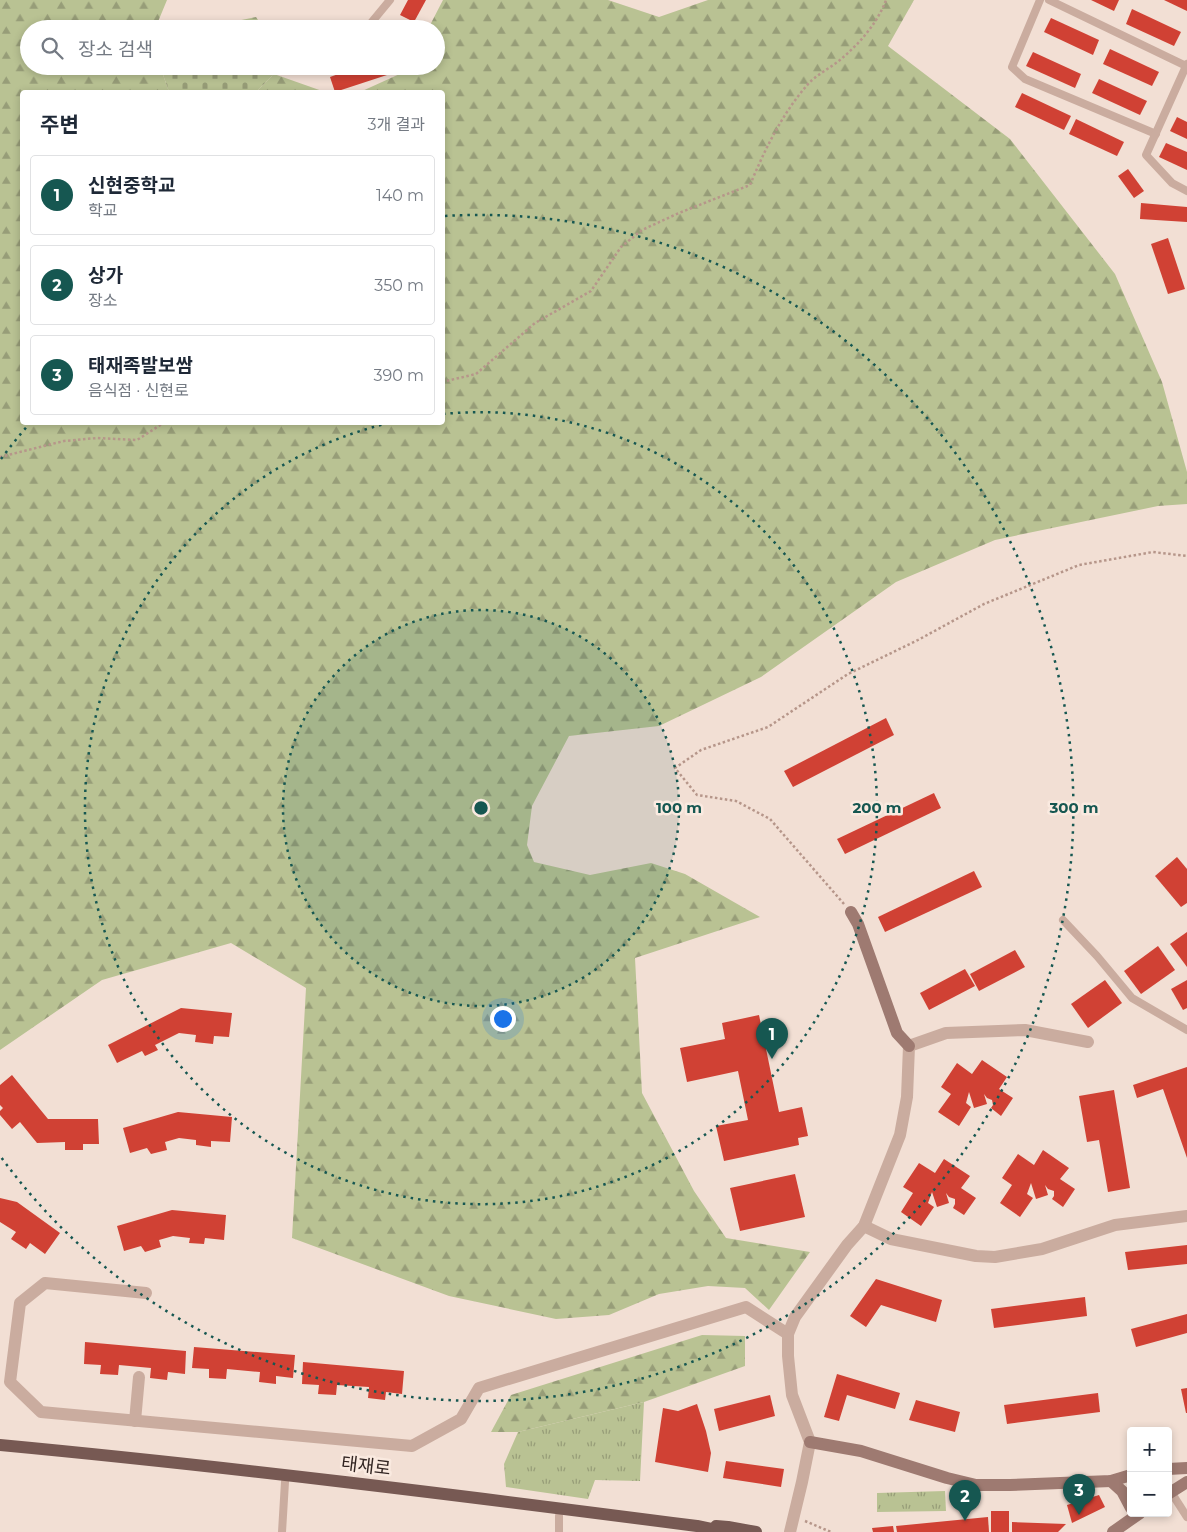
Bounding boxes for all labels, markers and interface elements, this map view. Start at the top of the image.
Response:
search box [20,20,445,75]
icon: search [38,34,66,62]
text: 장소 검색 [78,38,153,61]
text: 주변 [40,112,79,137]
text: 3개 결과 [368,115,425,134]
text: 신현중학교 [88,174,175,197]
text: 1 [54,186,60,205]
text: 140 m [376,186,424,205]
text: 학교 [88,201,117,220]
text: 상가 [88,264,123,287]
text: 2 [52,276,62,295]
text: 350 m [374,276,424,295]
text: 장소 [88,291,117,310]
text: 태재족발보쌈 [88,354,193,377]
text: 3 [52,366,62,385]
text: 390 m [373,366,424,385]
text: 음식점 · 신현로 [88,381,189,400]
text: 100 m [656,798,702,817]
text: 200 m [852,798,902,817]
text: 300 m [1048,798,1099,817]
centre of rings [472,799,490,817]
your location [490,1006,516,1032]
pin: 1 [756,1018,788,1059]
map controls [1127,1427,1172,1517]
button: + [1127,1427,1172,1472]
street label: 태재로 [340,1452,392,1480]
button: − [1127,1472,1172,1517]
pin: 3 [1063,1474,1095,1515]
pin: 2 [949,1480,981,1521]

